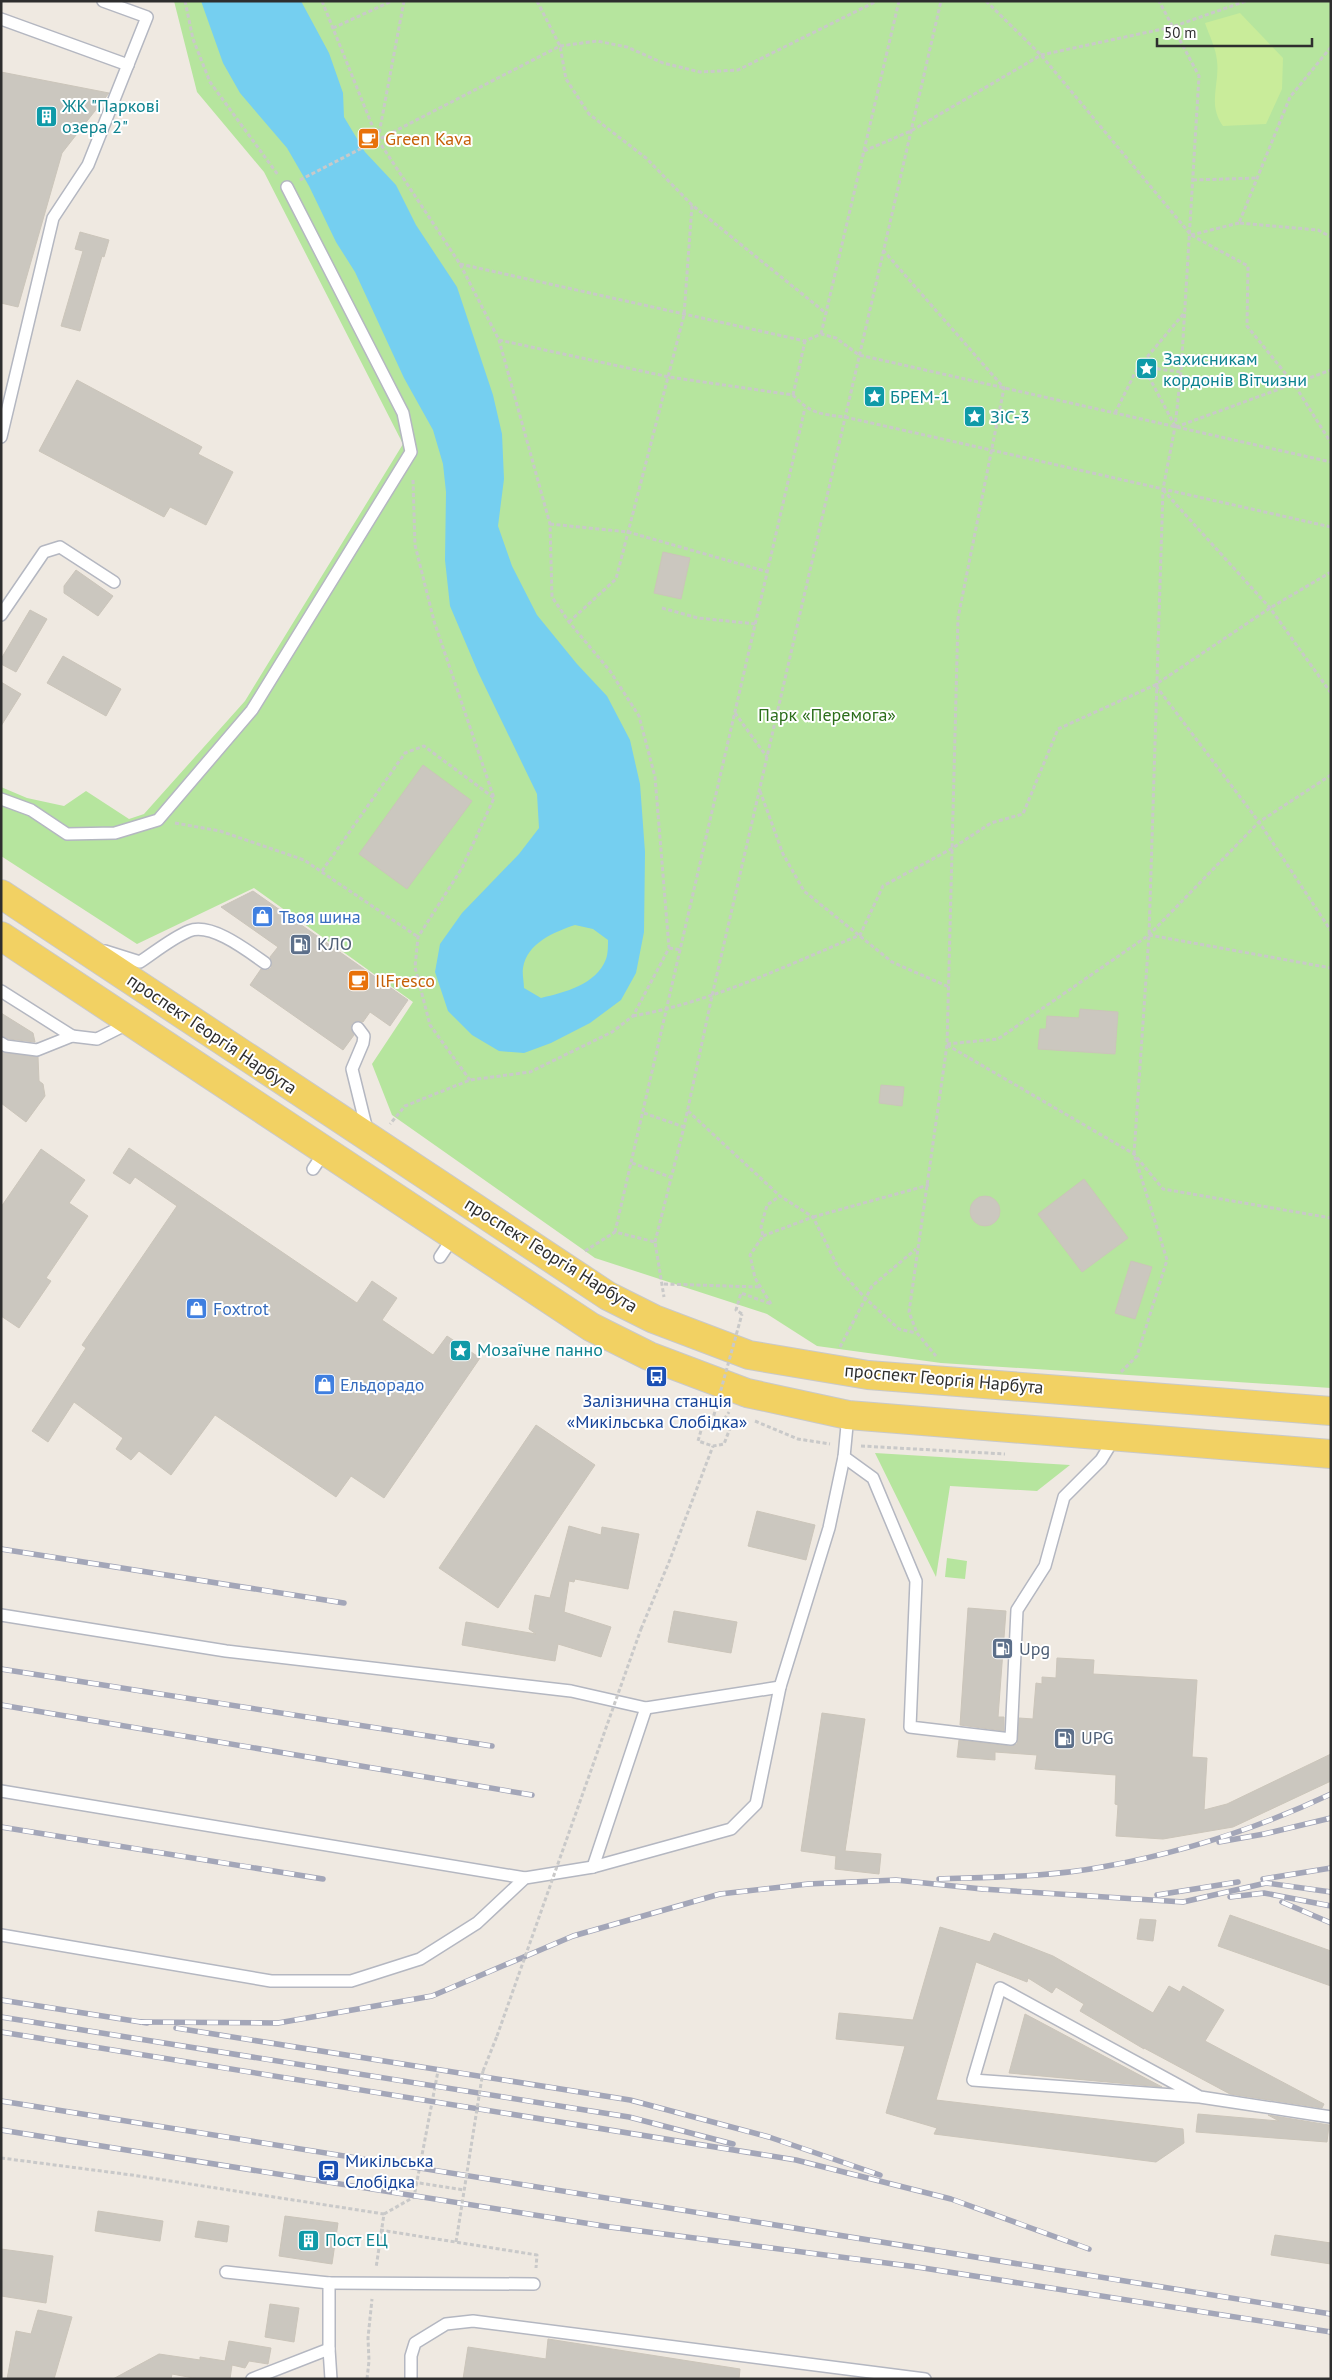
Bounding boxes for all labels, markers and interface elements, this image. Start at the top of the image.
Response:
scale bar [1157,15,1312,47]
text: 50 m [1164,23,1197,42]
place label: ЖК "Паркові озера 2" [61,94,160,138]
building icon: ЖК "Паркові озера 2" [34,104,58,128]
cafe icon: Green Kava [357,127,381,151]
place label: Green Kava [385,127,472,150]
place label: Захисникам кордонів Вітчизни [1163,347,1307,391]
place icon: Захисникам кордонів Вітчизни [1135,357,1159,381]
place icon: БРЕМ-1 [862,385,886,409]
place label: БРЕМ-1 [890,385,950,408]
place icon: ЗіС-3 [962,405,986,429]
place label: ЗіС-3 [990,405,1030,428]
park label: Парк «Перемога» [758,703,896,726]
shop icon: Твоя шина [251,905,275,929]
place label: Твоя шина [279,905,361,928]
fuel station icon: КЛО [289,932,313,956]
place label: КЛО [317,932,352,955]
street label: проспект Георгія Нарбута [123,968,302,1099]
cafe icon: IlFresco [347,969,371,993]
place label: IlFresco [375,969,435,992]
street label: проспект Георгія Нарбута [460,1192,642,1317]
shop icon: Foxtrot [185,1297,209,1321]
place label: Foxtrot [213,1297,269,1320]
place icon: Мозаїчне панно [449,1338,473,1362]
place label: Мозаїчне панно [477,1338,603,1361]
street label: проспект Георгія Нарбута [844,1358,1045,1399]
bus stop icon: Залізнична станція «Микільська Слобідка» [645,1364,669,1388]
shop icon: Ельдорадо [312,1373,336,1397]
place label: Ельдорадо [340,1373,424,1396]
place label: Залізнична станція «Микільська Слобідка» [567,1389,747,1433]
fuel station icon: Upg [991,1637,1015,1661]
place label: Upg [1019,1637,1050,1660]
fuel station icon: UPG [1053,1726,1077,1750]
place label: UPG [1081,1726,1114,1749]
place label: Микільська Слобідка [345,2149,434,2193]
station icon: Микільська Слобідка [317,2159,341,2183]
building icon: Пост ЕЦ [297,2228,321,2252]
place label: Пост ЕЦ [325,2228,388,2251]

